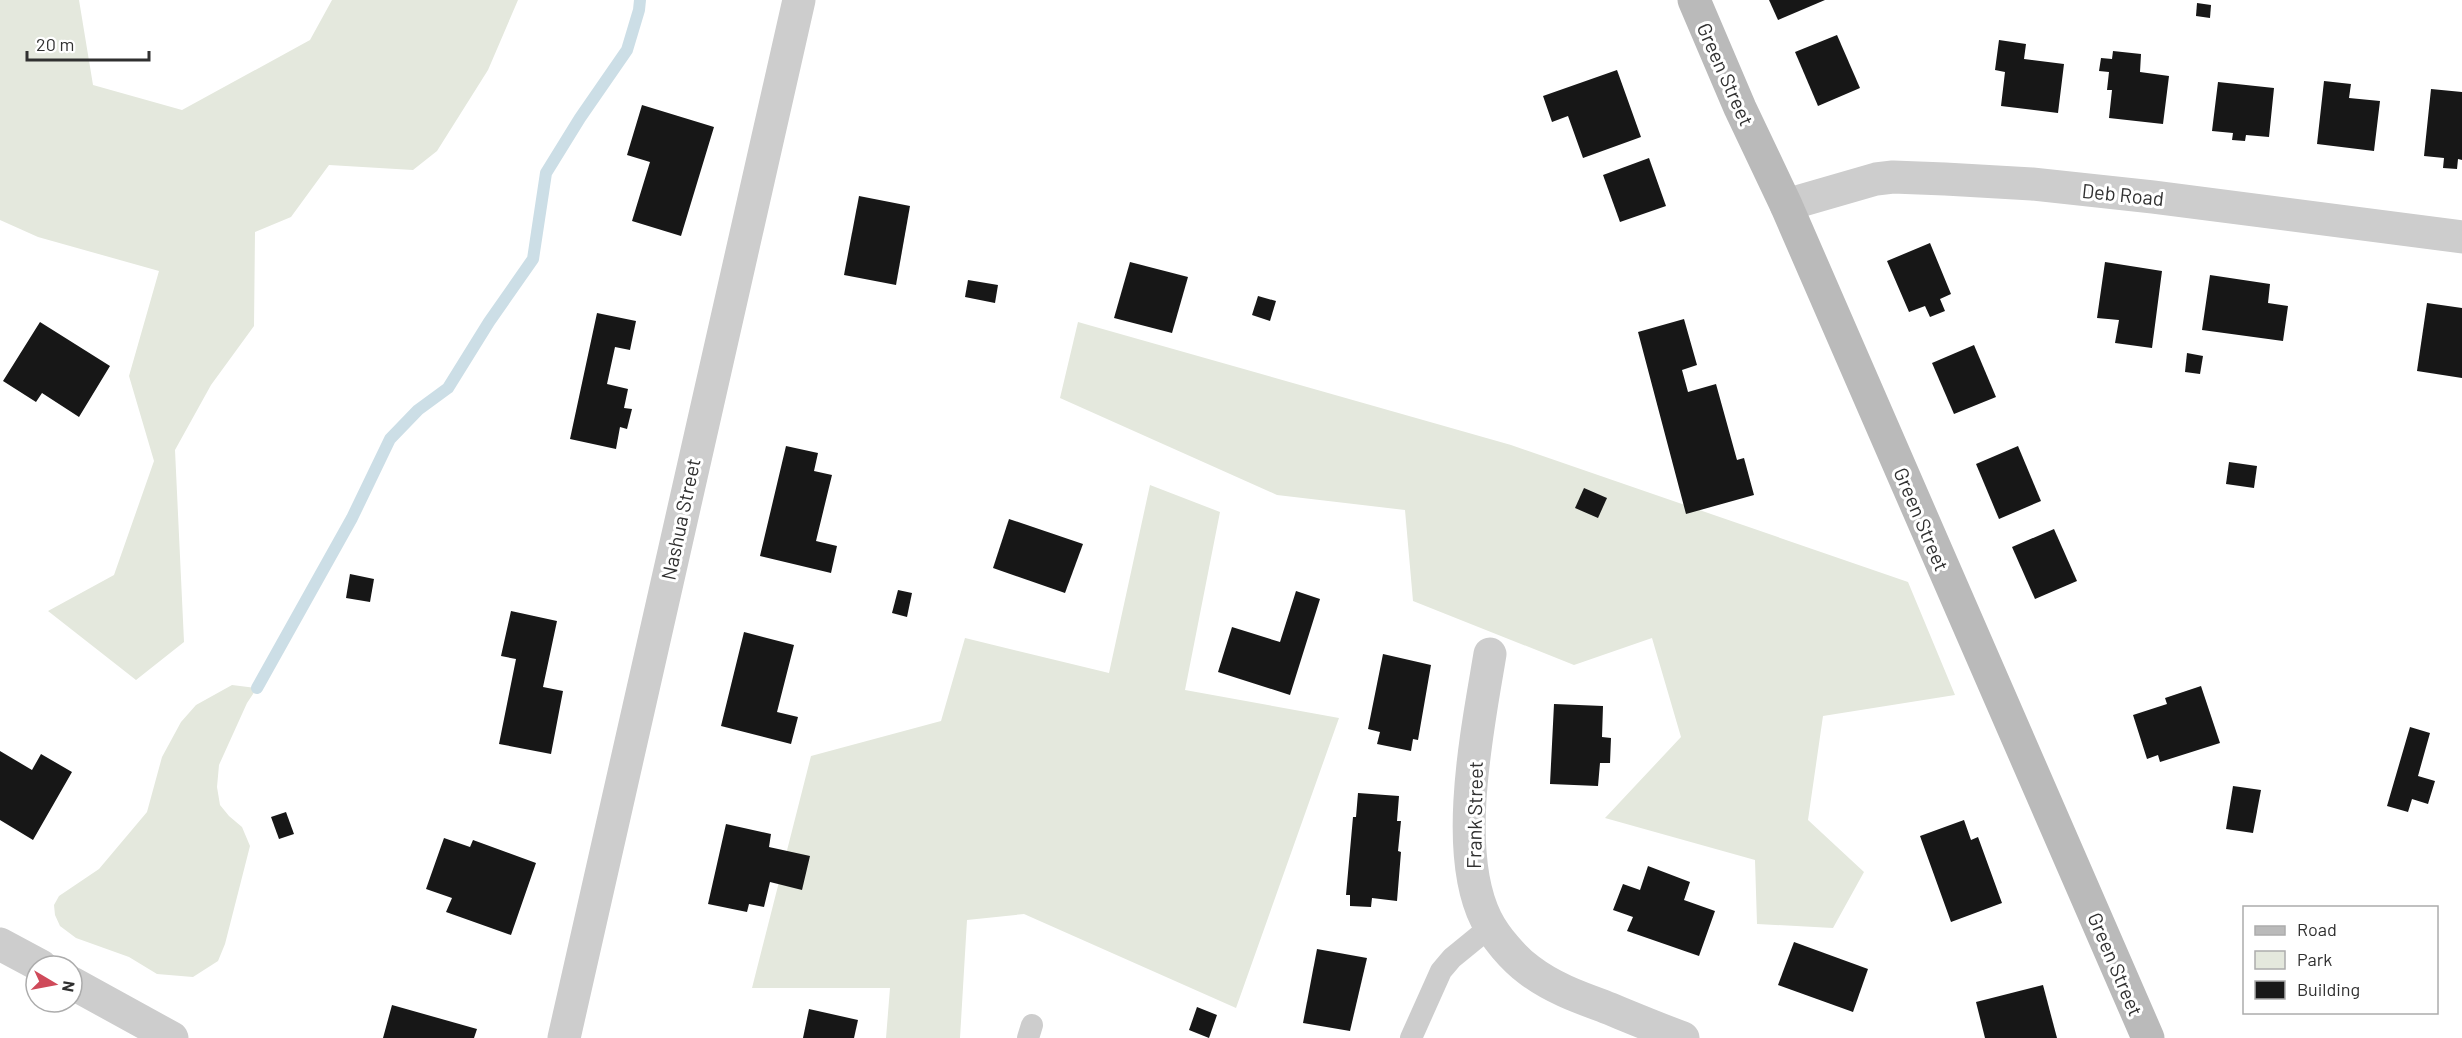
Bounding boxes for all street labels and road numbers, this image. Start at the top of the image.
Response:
street label: Green Street [1693,19,1759,129]
street label: Deb Road [2081,178,2165,210]
street label: Nashua Street [655,456,705,582]
street label: Green Street [1889,464,1955,574]
street label: Frank Street [1461,761,1487,869]
street label: Green Street [2083,909,2149,1019]

